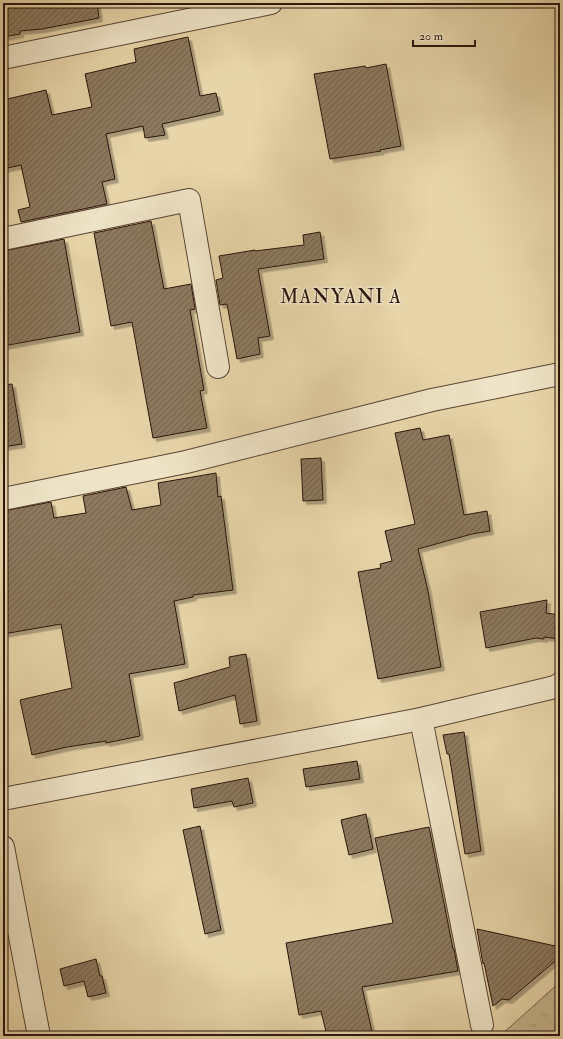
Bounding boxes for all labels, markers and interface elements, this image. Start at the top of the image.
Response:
scale bar [413,22,475,48]
text: 20 m [419,29,444,44]
district label: MANYANI A [280,285,402,309]

